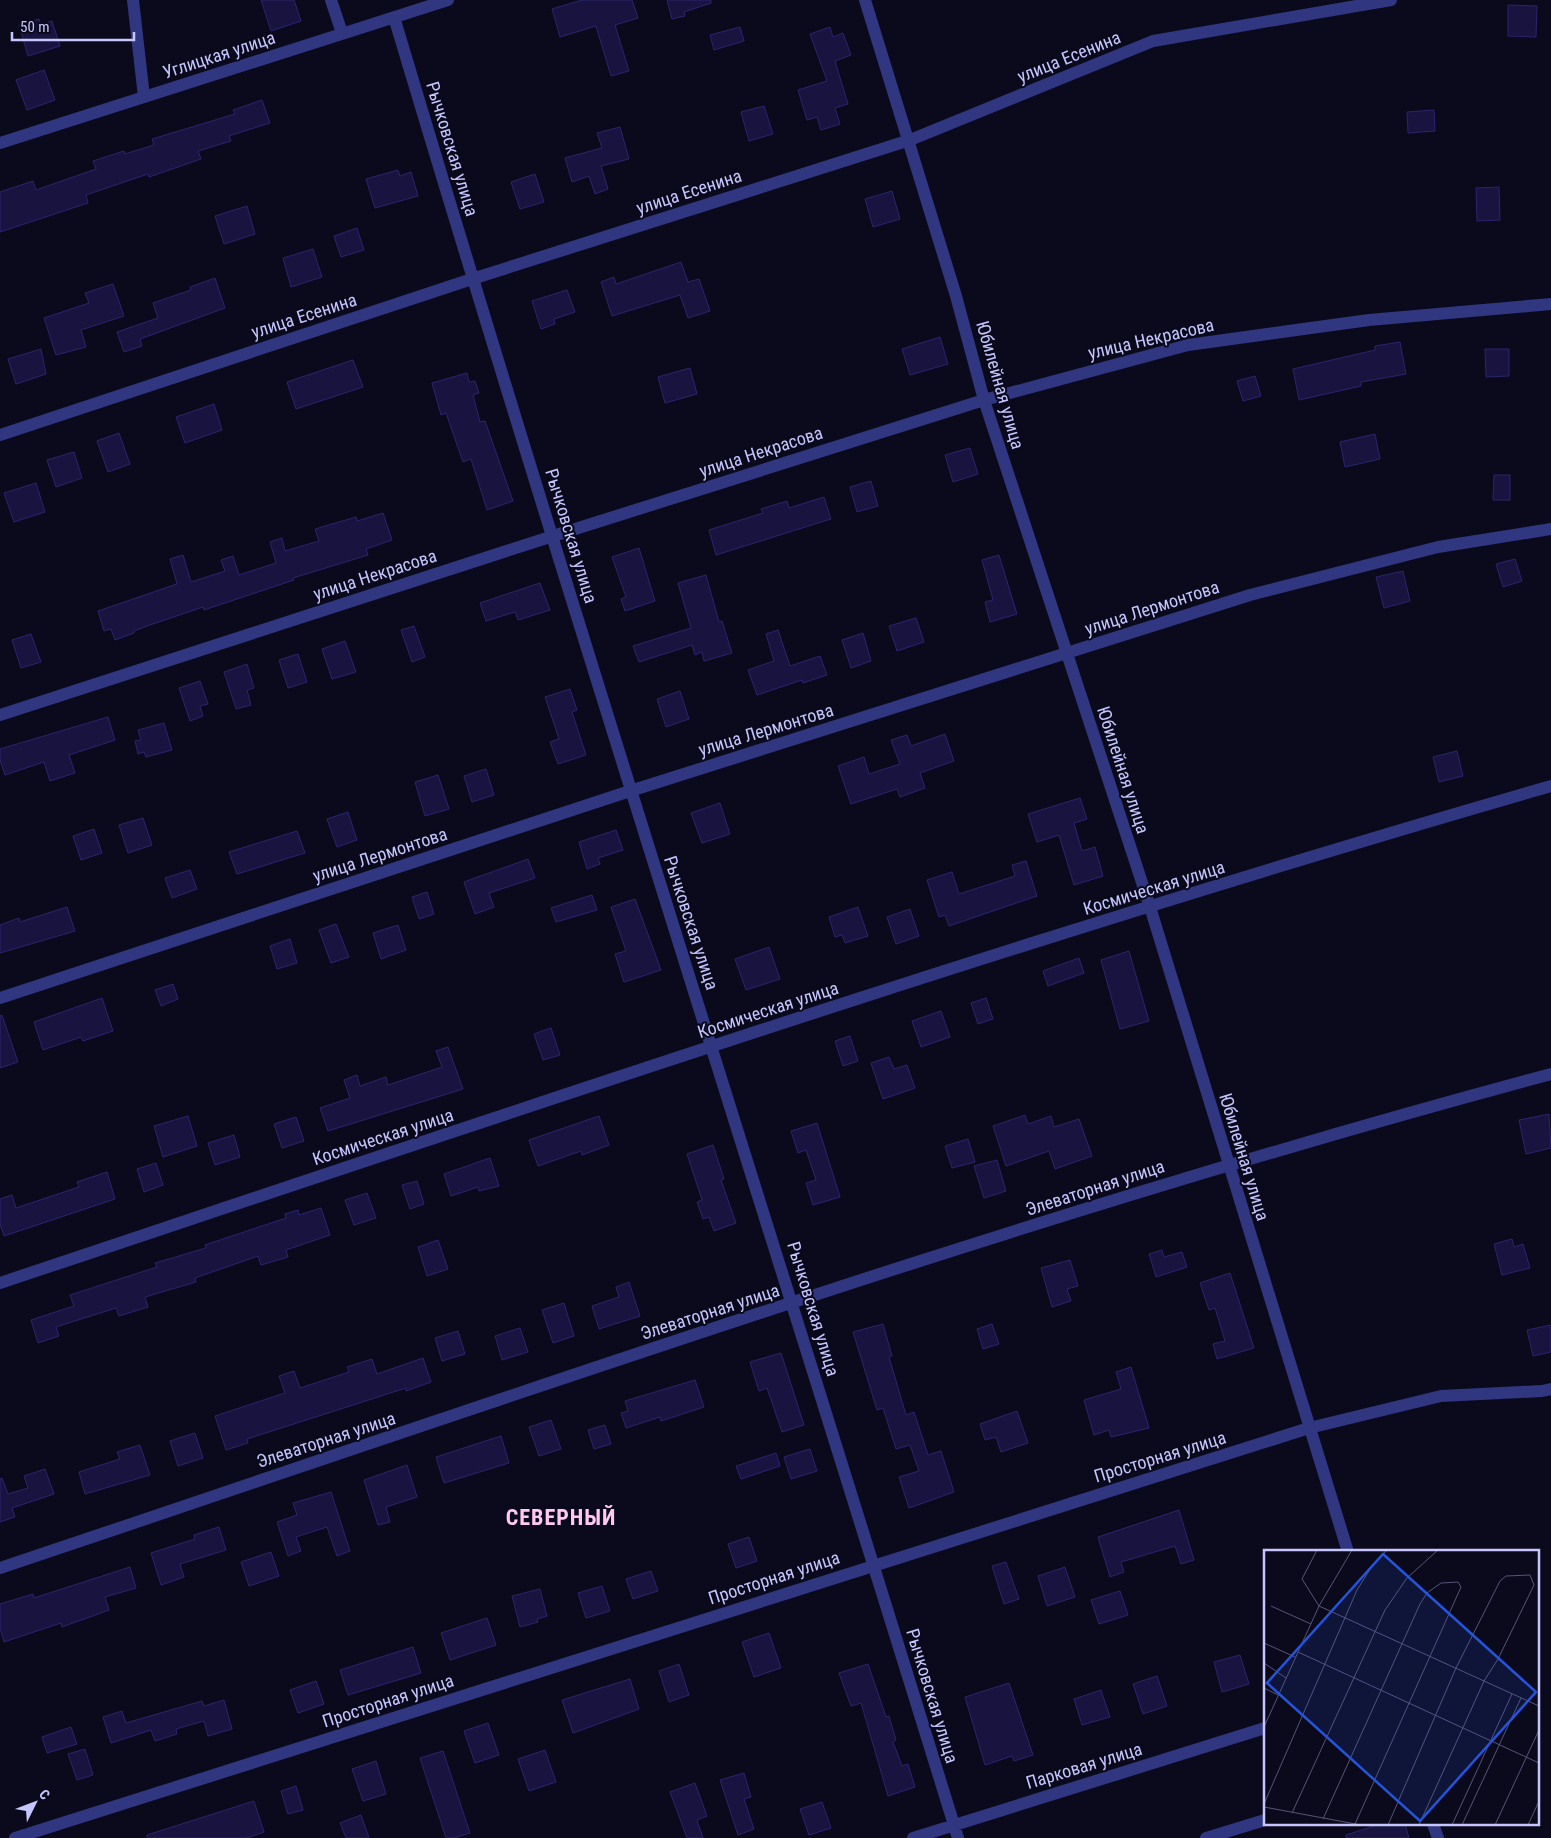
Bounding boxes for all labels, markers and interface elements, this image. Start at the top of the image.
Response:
scale bar [12,10,135,42]
text: 50 m [20,18,50,36]
street label: улица Есенина [1014,26,1123,87]
street label: Углицкая улица [160,27,278,83]
street label: Рычковская улица [422,79,483,219]
street label: улица Есенина [634,165,744,218]
street label: улица Есенина [249,289,359,342]
street label: улица Некрасова [1086,314,1216,363]
street label: Юбилейная улица [972,318,1029,451]
street label: улица Некрасова [697,422,825,481]
street label: Рычковская улица [541,466,602,606]
street label: улица Некрасова [311,545,439,604]
street label: улица Лермонтова [1082,576,1222,639]
street label: улица Лермонтова [696,699,836,760]
street label: Юбилейная улица [1093,704,1154,836]
street label: улица Лермонтова [310,823,450,886]
street label: Рычковская улица [660,853,723,992]
street label: Космическая улица [1080,856,1227,919]
street label: Космическая улица [695,977,841,1042]
street label: Юбилейная улица [1215,1090,1274,1223]
street label: Космическая улица [310,1104,456,1169]
street label: Элеваторная улица [1023,1155,1167,1220]
street label: Рычковская улица [783,1239,844,1379]
street label: Элеваторная улица [638,1279,782,1344]
street label: Элеваторная улица [254,1407,398,1472]
street label: Просторная улица [1091,1426,1228,1487]
district label: СЕВЕРНЫЙ [506,1505,616,1530]
street label: Просторная улица [706,1546,842,1609]
inset map [1264,1550,1538,1826]
street label: Рычковская улица [902,1626,963,1766]
street label: Просторная улица [320,1669,456,1732]
street label: Парковая улица [1023,1738,1144,1793]
north arrow [10,1778,60,1828]
text: С [36,1786,53,1803]

